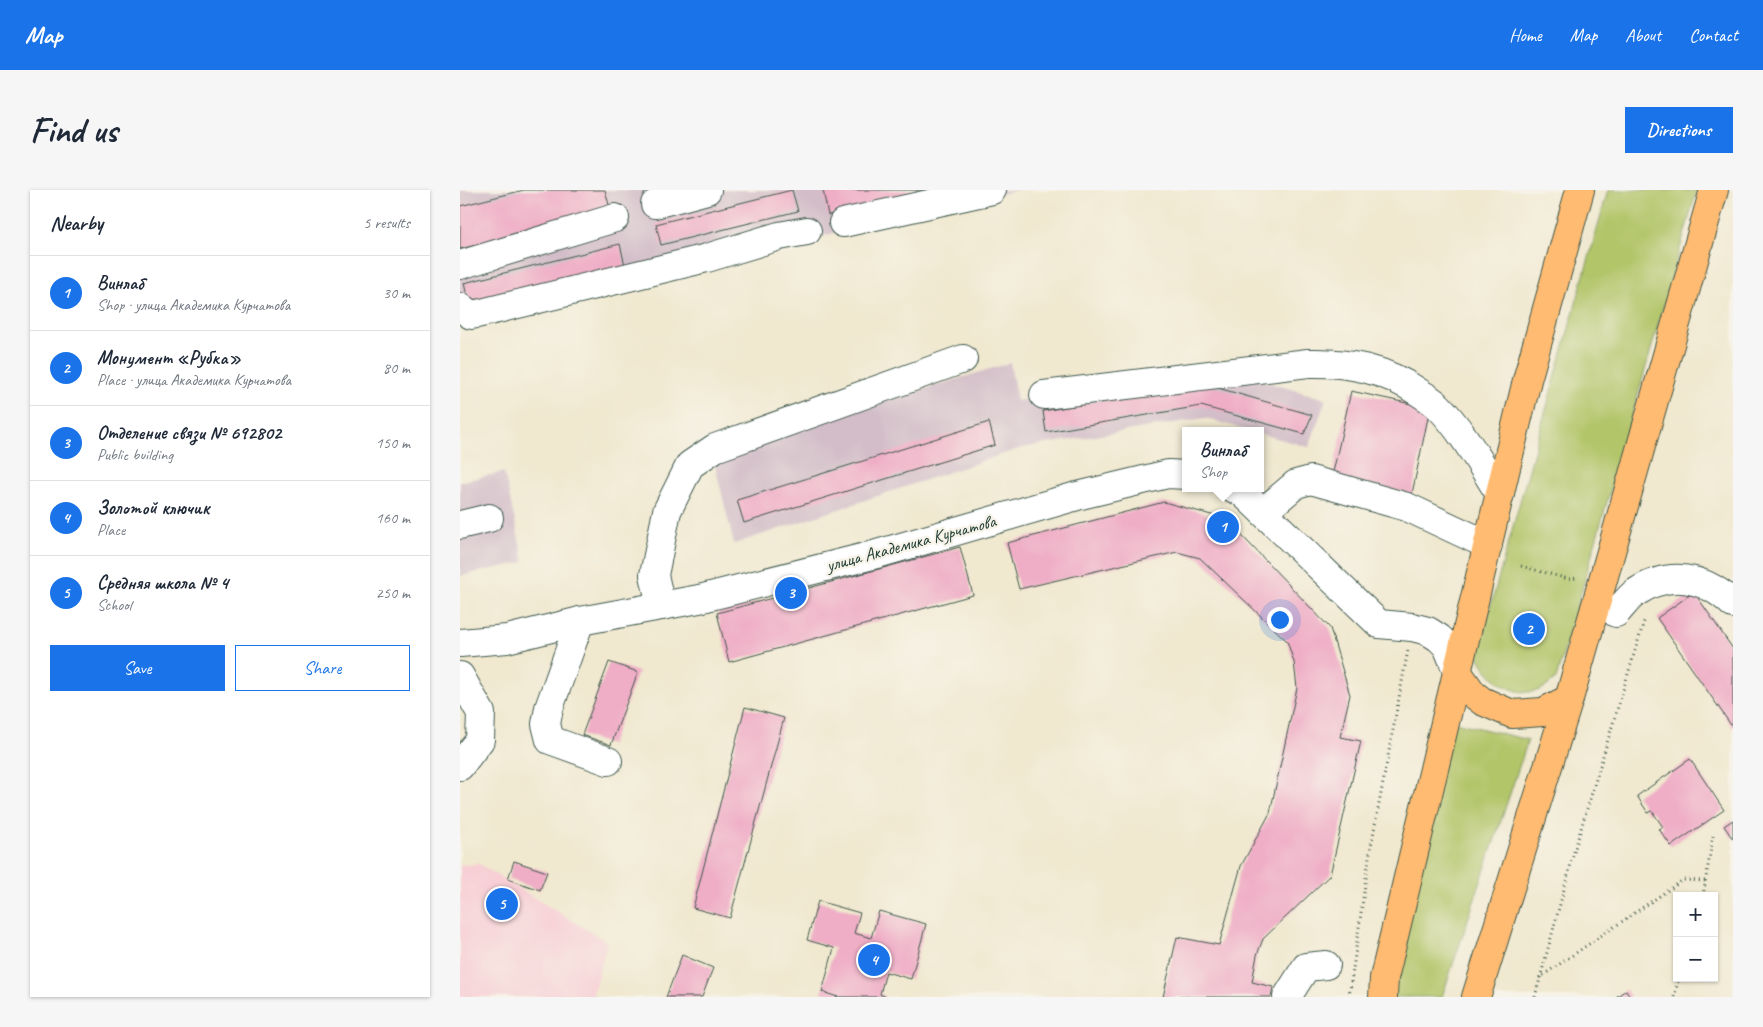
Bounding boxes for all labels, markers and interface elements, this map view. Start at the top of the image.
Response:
text: Map [25,20,62,50]
text: Home [1509,24,1542,46]
text: Map [1570,24,1597,46]
text: About [1625,24,1661,46]
text: Contact [1689,24,1738,46]
button: Directions [1625,107,1733,153]
text: Find us [30,108,117,153]
text: Nearby [50,210,103,236]
text: 5 results [363,213,410,233]
text: Винлаб [97,271,144,295]
text: 1 [62,283,70,303]
text: 30 m [383,283,410,303]
text: Shop · улица Академика Курчатова [97,295,290,315]
text: Монумент «Рубка» [97,346,241,370]
text: 2 [62,358,70,378]
text: 80 m [383,358,410,378]
text: Place · улица Академика Курчатова [97,370,291,390]
text: Отделение связи № 692802 [97,421,281,445]
popup [1182,427,1264,492]
text: 3 [62,433,70,453]
text: 150 m [376,433,410,453]
text: Винлаб [1200,438,1246,462]
text: Public building [97,445,173,465]
text: Shop [1200,462,1227,482]
text: Золотой ключик [97,496,209,520]
text: 4 [62,508,70,528]
text: 160 m [376,508,410,528]
pin: 1 [1207,508,1239,546]
street label: улица Академика Курчатова [823,509,1000,576]
text: Place [97,520,125,540]
text: Средняя школа № 4 [97,571,228,595]
pin: 3 [775,574,807,612]
text: 5 [63,583,69,603]
text: 250 m [376,583,410,603]
text: School [97,595,131,615]
your location [1267,607,1293,633]
pin: 2 [1513,610,1545,648]
button: Save [50,645,225,691]
button: Share [235,645,410,691]
pin: 5 [486,885,518,923]
map controls [1673,892,1718,982]
button: + [1673,892,1718,937]
button: − [1673,937,1718,982]
pin: 4 [858,941,890,979]

